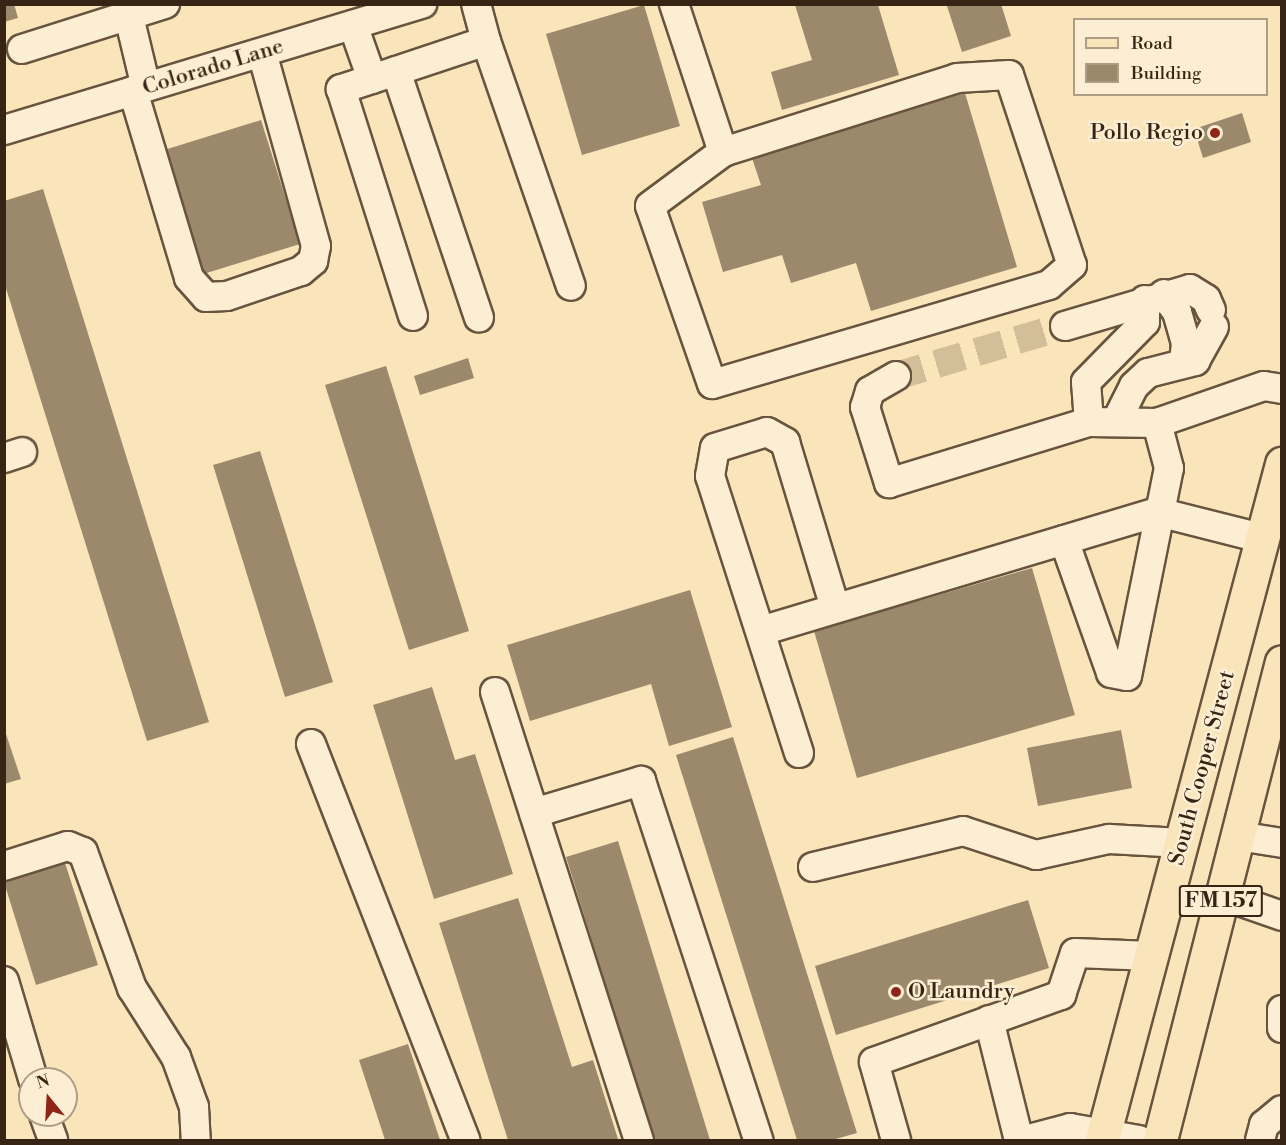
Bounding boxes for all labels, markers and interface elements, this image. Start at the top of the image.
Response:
legend [1073,18,1268,96]
text: Road [1131,32,1173,55]
street label: Colorado Lane [139,33,287,101]
text: Building [1131,62,1201,85]
place label: Pollo Regio [1090,120,1203,146]
marker: Pollo Regio [1208,126,1222,140]
street label: South Cooper Street [1163,668,1241,868]
road number: FM 157 [1178,883,1264,919]
place label: O Laundry [908,979,1015,1005]
marker: O Laundry [889,985,903,999]
north arrow [18,1067,78,1127]
text: N [34,1070,52,1093]

